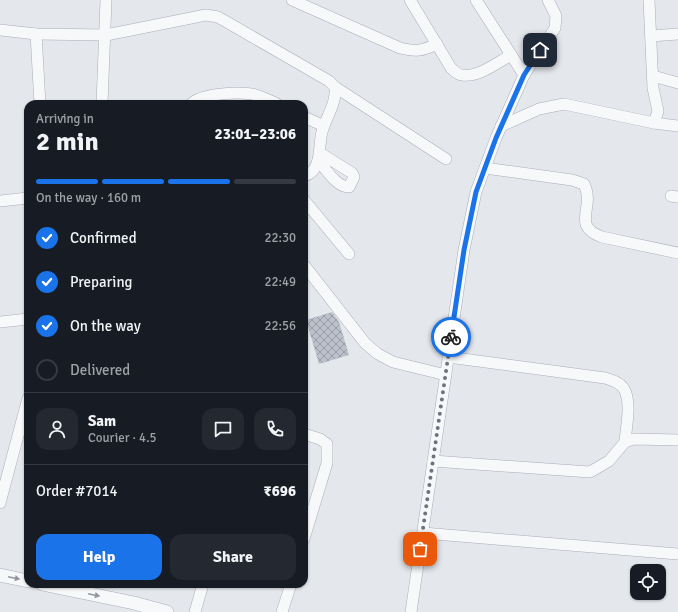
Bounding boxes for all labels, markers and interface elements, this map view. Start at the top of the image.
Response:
pin [523,33,557,67]
icon: home [529,39,551,61]
text: Arriving in [36,111,94,127]
text: 23:01–23:06 [215,125,296,143]
text: 2 min [36,126,99,158]
text: On the way · 160 m [36,190,141,206]
icon: check [36,227,58,249]
text: Confirmed [70,229,137,247]
text: 22:30 [264,230,296,246]
icon: check [36,271,58,293]
text: Preparing [70,273,133,291]
text: 22:49 [264,274,296,290]
icon: check [36,315,58,337]
text: On the way [70,317,141,335]
courier [431,317,471,357]
text: 22:56 [264,318,296,334]
icon: bike [440,326,462,348]
text: Delivered [70,361,130,379]
button: person [36,408,78,450]
button: chat [202,408,244,450]
button: phone [254,408,296,450]
text: Sam [88,412,116,430]
text: Courier · 4.5 [88,430,157,446]
text: Order #7014 [36,482,118,500]
text: ₹696 [264,482,296,500]
pin [403,532,437,566]
button: Help [36,534,162,580]
button: Share [170,534,296,580]
icon: bag [409,538,431,560]
map controls [630,564,666,600]
button: locate [630,564,666,600]
one-way arrow [8,576,20,582]
one-way arrow [88,592,100,598]

